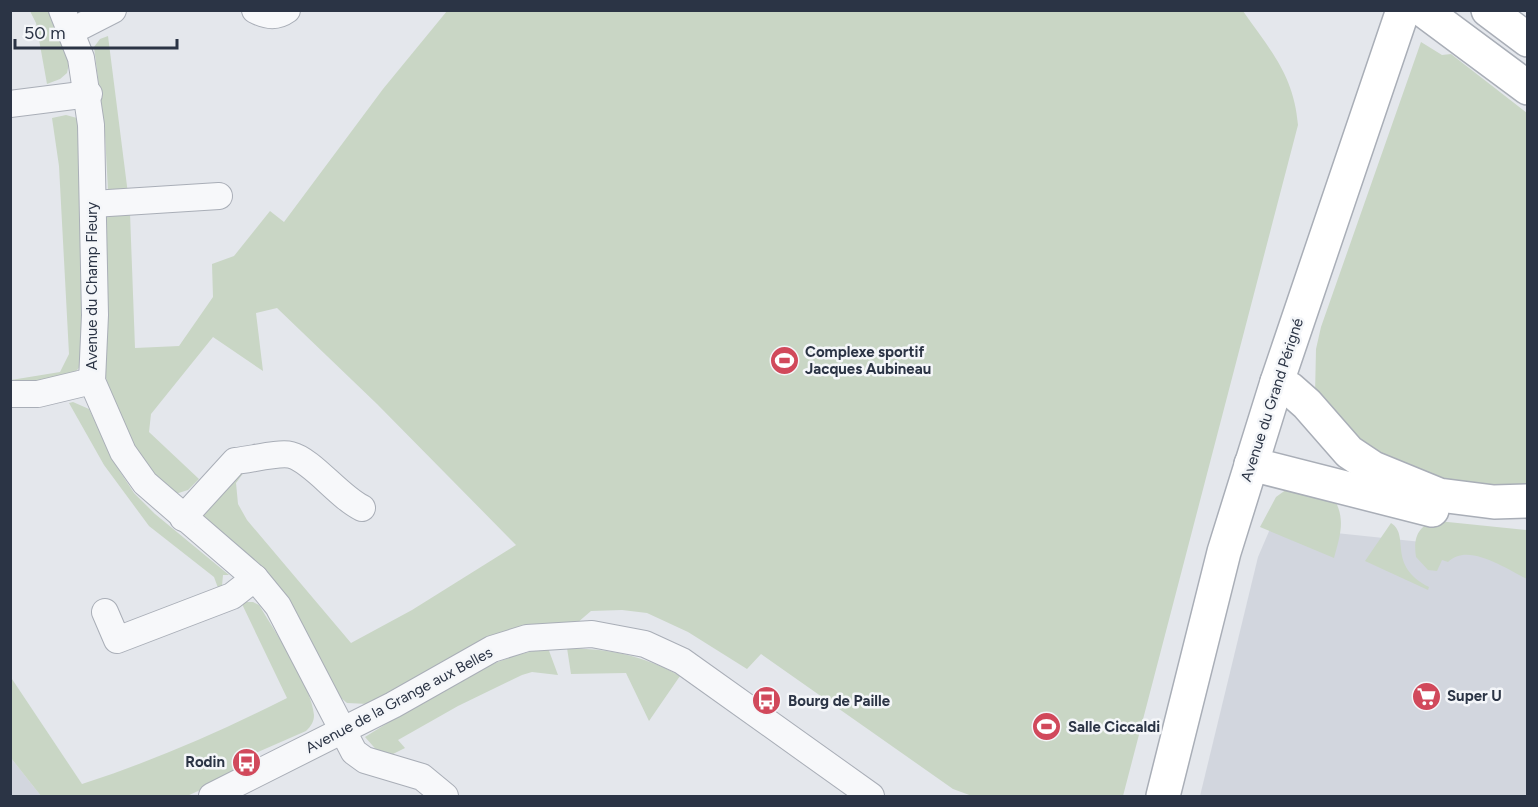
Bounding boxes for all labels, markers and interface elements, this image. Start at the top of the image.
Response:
scale bar [15,12,177,50]
text: 50 m [24,22,66,44]
street label: Avenue du Champ Fleury [83,202,101,370]
street label: Avenue du Grand Périgné [1237,316,1307,484]
place label: Complexe sportif Jacques Aubineau [805,343,931,378]
sports icon: Complexe sportif Jacques Aubineau [768,345,800,377]
street label: Avenue de la Grange aux Belles [303,643,495,757]
supermarket icon: Super U [1410,680,1442,712]
bus stop icon: Bourg de Paille [751,685,783,717]
place label: Super U [1447,687,1502,705]
place label: Bourg de Paille [788,692,891,710]
sports icon: Salle Ciccaldi [1031,711,1063,743]
place label: Salle Ciccaldi [1068,718,1160,736]
bus stop icon: Rodin [230,746,262,778]
place label: Rodin [185,753,225,771]

